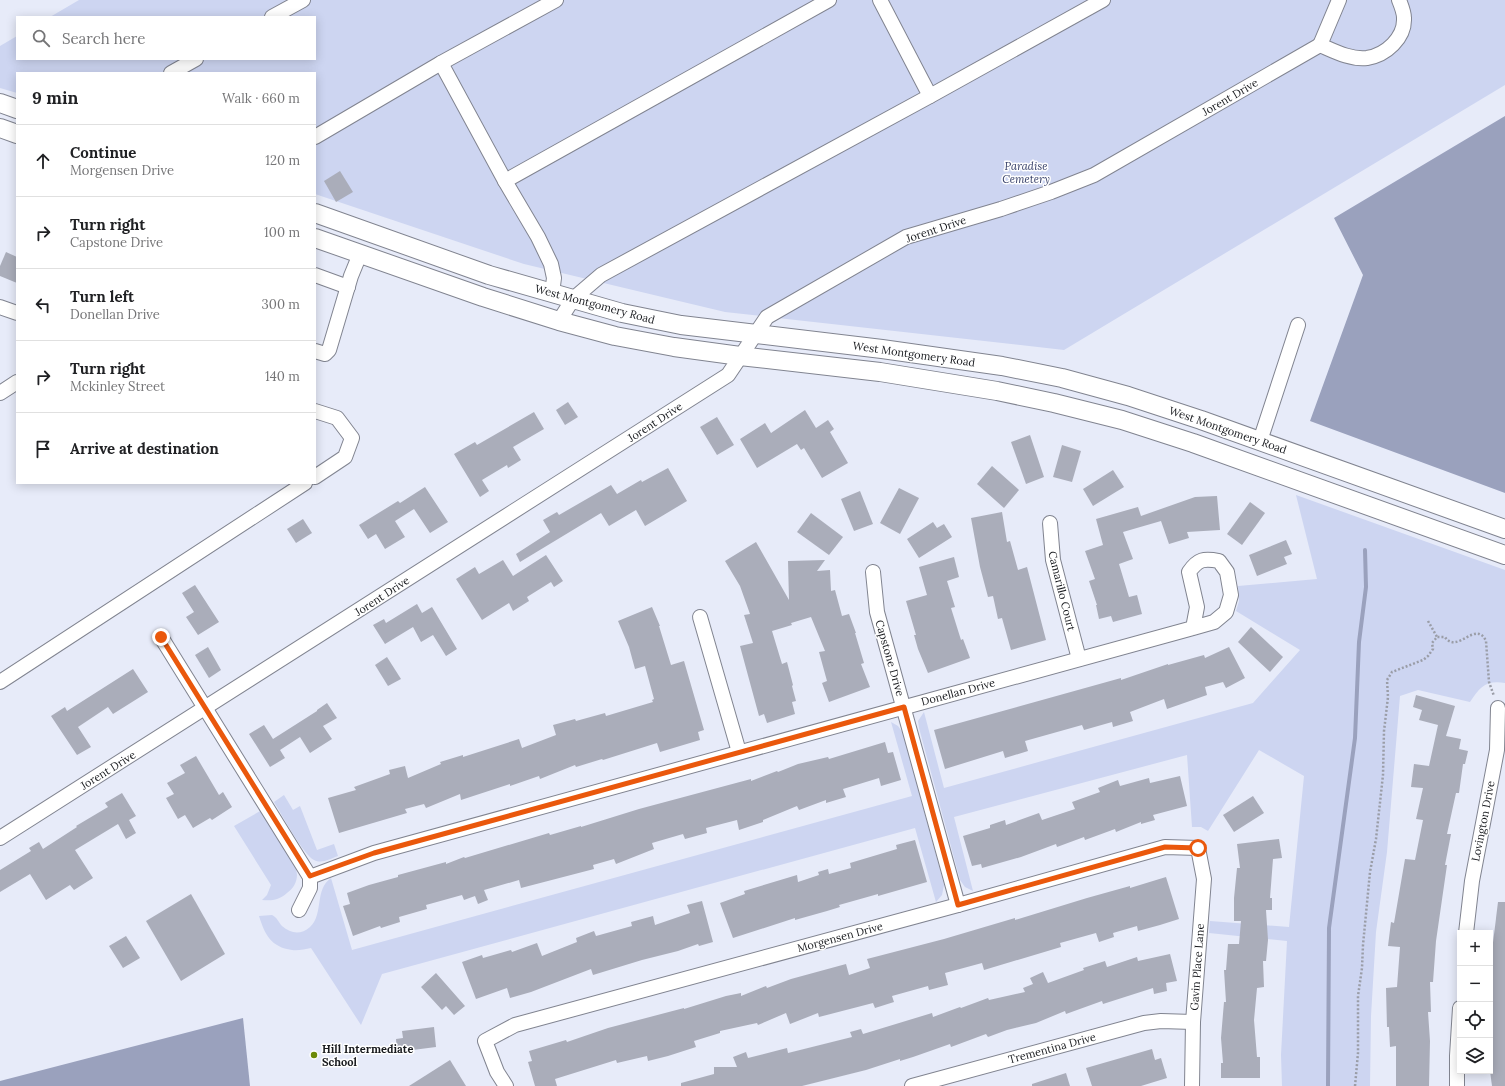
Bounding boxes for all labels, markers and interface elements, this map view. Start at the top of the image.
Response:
search box [16,16,316,60]
icon: search [30,27,52,49]
text: Search here [62,29,145,48]
street label: Jorent Drive [1199,75,1261,119]
text: 9 min [32,87,78,109]
text: Walk · 660 m [222,90,300,107]
text: Continue [70,143,136,162]
icon: ahead [32,150,54,172]
text: 120 m [265,152,300,169]
park label: Paradise Cemetery [1002,159,1050,186]
text: Morgensen Drive [70,162,174,179]
street label: Jorent Drive [903,213,968,246]
text: Turn right [70,215,146,234]
icon: right [32,222,54,244]
text: 100 m [264,224,300,241]
text: Capstone Drive [70,234,163,251]
street label: West Montgomery Road [534,281,657,327]
text: Turn left [70,287,134,306]
icon: left [32,294,54,316]
text: 300 m [262,296,300,313]
text: Donellan Drive [70,306,160,323]
street label: West Montgomery Road [852,338,977,370]
text: Turn right [70,359,146,378]
icon: right [32,366,54,388]
text: 140 m [265,368,300,385]
text: Mckinley Street [70,378,165,395]
street label: Jorent Drive [624,399,685,445]
street label: West Montgomery Road [1167,403,1289,457]
icon: arrive [32,438,54,460]
text: Arrive at destination [70,439,219,458]
street label: Camarillo Court [1045,550,1079,633]
street label: Jorent Drive [351,573,412,619]
street label: Capstone Drive [872,618,908,698]
route end [152,628,170,646]
street label: Donellan Drive [919,675,997,709]
street label: Jorent Drive [77,748,138,793]
street label: Lovington Drive [1468,779,1498,863]
route start [1189,839,1207,857]
street label: Morgensen Drive [796,919,884,955]
street label: Gavin Place Lane [1187,923,1207,1011]
map controls [1457,930,1493,1074]
button: + [1457,930,1493,966]
button: − [1457,966,1493,1002]
button: locate [1457,1002,1493,1038]
street label: Trementina Drive [1007,1030,1097,1066]
button: layers [1457,1038,1493,1074]
place label: Hill Intermediate School [322,1042,413,1069]
marker: Hill Intermediate School [309,1050,319,1060]

